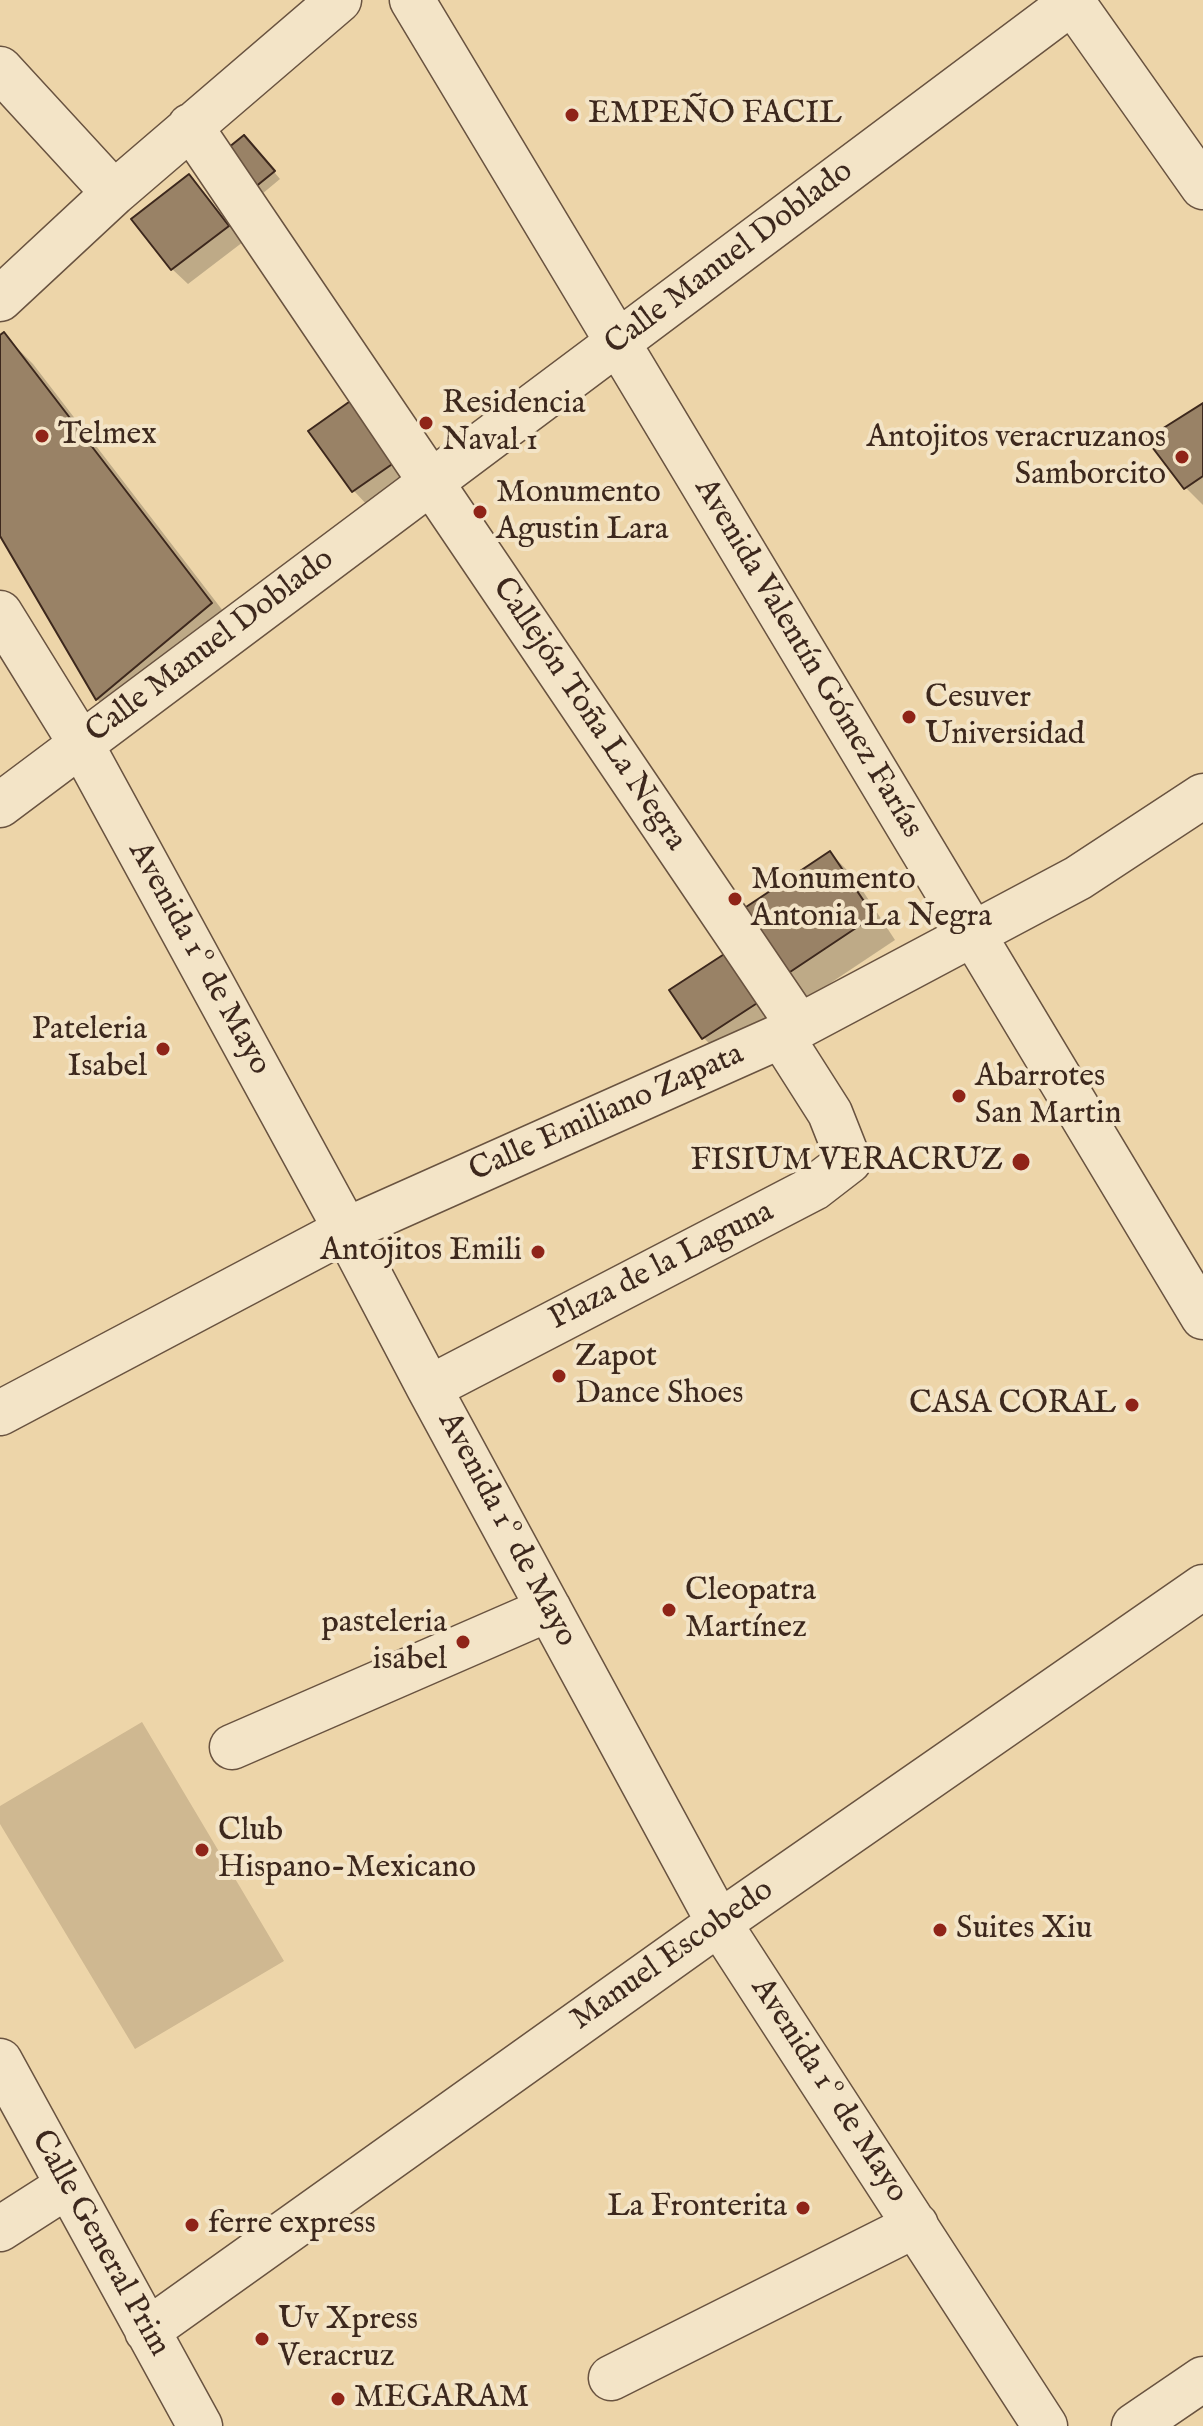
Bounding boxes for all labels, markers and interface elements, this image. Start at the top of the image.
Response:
place label: EMPEÑO FACIL [588,96,842,134]
marker: EMPEÑO FACIL [563,106,581,124]
street label: Calle Manuel Doblado [599,153,861,365]
place label: Residencia Naval 1 [442,386,585,461]
marker: Residencia Naval 1 [417,414,435,432]
place label: Telmex [58,417,157,455]
place label: Antojitos veracruzanos Samborcito [866,420,1166,495]
marker: Telmex [33,427,51,445]
marker: Antojitos veracruzanos Samborcito [1173,448,1191,466]
street label: Avenida Valentín Gómez Farías [684,472,930,846]
place label: Monumento Agustin Lara [496,475,669,550]
marker: Monumento Agustin Lara [471,503,489,521]
street label: Calle Manuel Doblado [80,541,342,753]
street label: Callejón Toña La Negra [482,571,694,859]
place label: Cesuver Universidad [925,680,1085,755]
marker: Cesuver Universidad [900,708,918,726]
street label: Avenida 1º de Mayo [118,836,278,1082]
place label: Monumento Antonia La Negra [751,862,992,937]
marker: Monumento Antonia La Negra [726,890,744,908]
place label: Pateleria Isabel [32,1012,147,1087]
street label: Calle Emiliano Zapata [464,1036,750,1192]
marker: Pateleria Isabel [154,1040,172,1058]
place label: Abarrotes San Martin [975,1059,1122,1134]
marker: Abarrotes San Martin [950,1087,968,1105]
place label: FISIUM VERACRUZ [691,1143,1003,1181]
marker: FISIUM VERACRUZ [1010,1151,1032,1173]
street label: Plaza de la Laguna [543,1194,781,1340]
place label: Antojitos Emili [320,1233,522,1271]
marker: Antojitos Emili [529,1243,547,1261]
place label: Zapot Dance Shoes [575,1339,743,1414]
marker: Zapot Dance Shoes [550,1367,568,1385]
place label: CASA CORAL [909,1386,1116,1424]
marker: CASA CORAL [1123,1396,1141,1414]
street label: Avenida 1º de Mayo [428,1406,584,1654]
place label: Cleopatra Martínez [685,1573,816,1648]
marker: Cleopatra Martínez [660,1601,678,1619]
place label: pasteleria isabel [321,1605,447,1680]
marker: pasteleria isabel [454,1633,472,1651]
place label: Club Hispano-Mexicano [218,1813,476,1888]
marker: Club Hispano-Mexicano [193,1841,211,1859]
street label: Manuel Escobedo [564,1872,782,2040]
place label: Suites Xiu [956,1911,1092,1949]
marker: Suites Xiu [931,1921,949,1939]
street label: Avenida 1º de Mayo [741,1971,915,2211]
street label: Calle General Prim [21,2124,177,2364]
place label: La Fronterita [607,2189,787,2227]
marker: La Fronterita [794,2199,812,2217]
place label: ferre express [208,2206,376,2244]
marker: ferre express [183,2216,201,2234]
place label: Uv Xpress Veracruz [278,2302,418,2377]
marker: Uv Xpress Veracruz [253,2330,271,2348]
place label: MEGARAM [354,2380,529,2418]
marker: MEGARAM [329,2390,347,2408]

